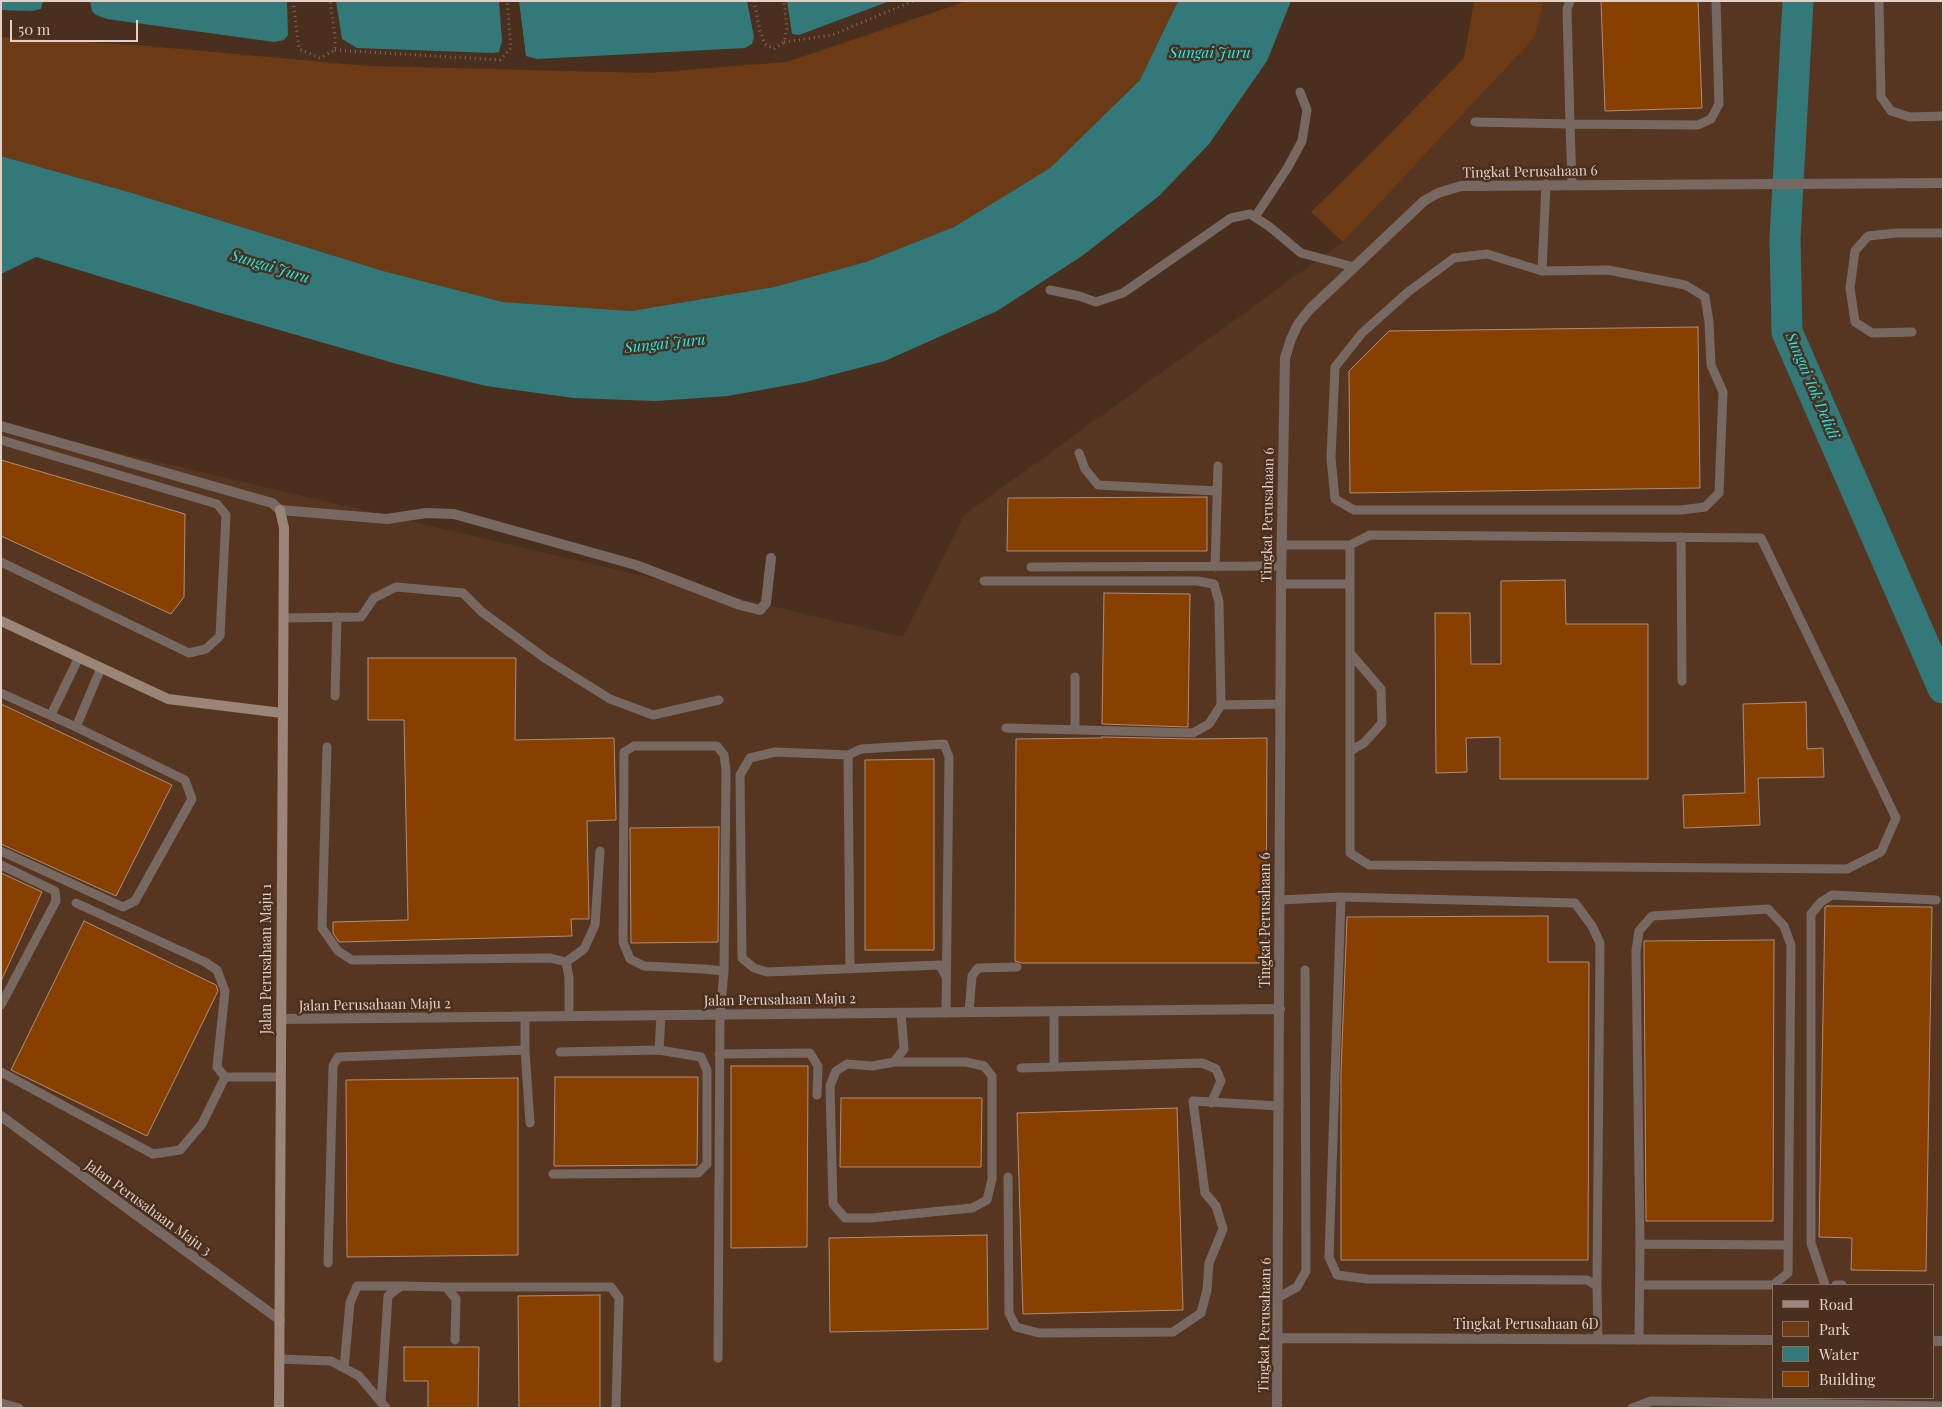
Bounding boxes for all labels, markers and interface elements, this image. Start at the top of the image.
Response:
scale bar [12,10,140,42]
text: 50 m [18,19,50,39]
water label: Sungai Juru [1169,44,1251,62]
street label: Tingkat Perusahaan 6 [1462,162,1598,182]
water label: Sungai Juru [228,246,312,288]
water label: Sungai Tok Delidi [1781,330,1843,442]
water label: Sungai Juru [624,331,706,357]
street label: Tingkat Perusahaan 6 [1258,447,1278,583]
street label: Tingkat Perusahaan 6 [1258,852,1274,988]
street label: Jalan Perusahaan Maju 1 [259,884,275,1034]
street label: Jalan Perusahaan Maju 2 [704,990,856,1010]
street label: Jalan Perusahaan Maju 2 [299,995,451,1015]
street label: Jalan Perusahaan Maju 3 [82,1157,214,1259]
street label: Tingkat Perusahaan 6 [1255,1257,1275,1393]
legend [1772,1284,1934,1399]
text: Road [1819,1294,1853,1314]
street label: Tingkat Perusahaan 6D [1453,1317,1599,1333]
text: Park [1819,1319,1850,1339]
text: Water [1819,1344,1859,1364]
text: Building [1819,1369,1875,1389]

